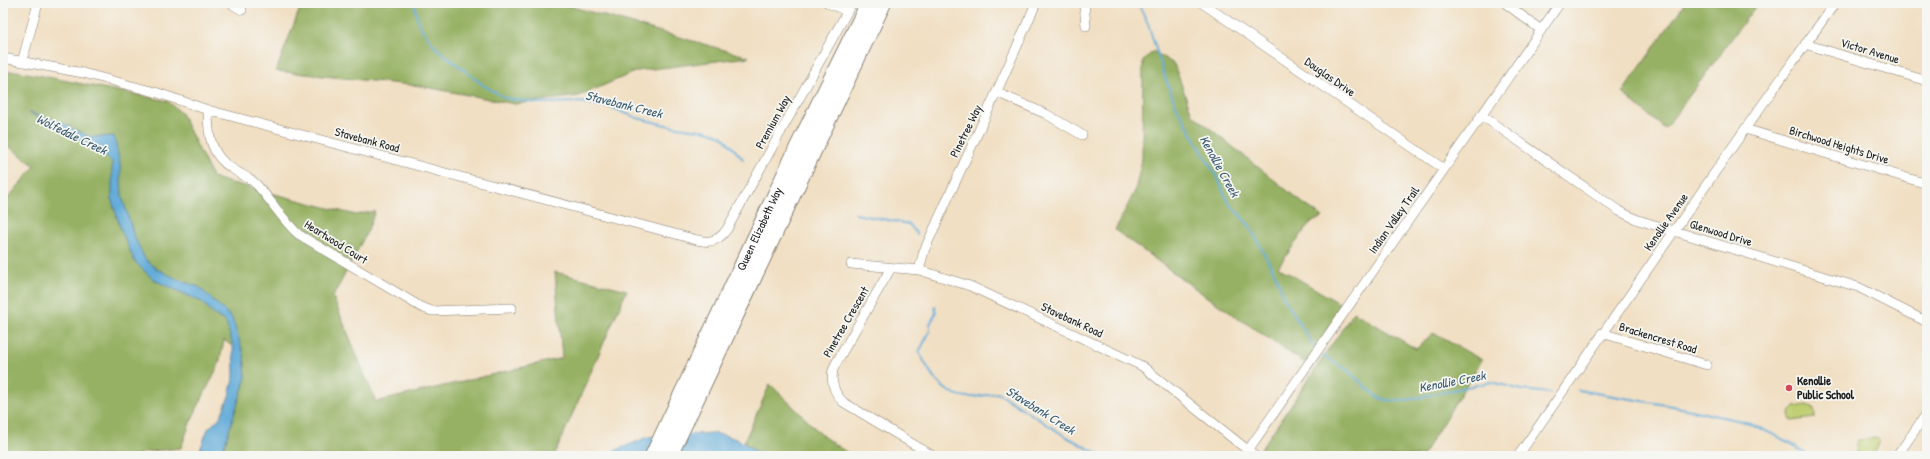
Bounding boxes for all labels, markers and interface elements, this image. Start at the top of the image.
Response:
street label: Victor Avenue [1839,33,1902,68]
street label: Douglas Drive [1301,53,1359,100]
water label: Stavebank Creek [584,86,666,123]
street label: Premium Way [751,92,794,152]
street label: Pinetree Way [945,101,986,160]
water label: Wolfedale Creek [34,109,112,159]
street label: Birchwood Heights Drive [1787,121,1891,168]
street label: Stavebank Road [333,123,402,156]
water label: Kenollie Creek [1196,132,1245,201]
street label: Indian Valley Trail [1364,182,1424,257]
street label: Queen Elizabeth Way [732,184,786,273]
street label: Kenollie Avenue [1639,189,1692,254]
street label: Heartwood Court [301,215,372,268]
street label: Glenwood Drive [1688,215,1755,250]
street label: Pinetree Crescent [818,282,873,360]
street label: Stavebank Road [1039,298,1106,341]
street label: Brackencrest Road [1617,318,1699,358]
water label: Kenollie Creek [1417,365,1488,396]
place label: Kenollie Public School [1797,372,1855,403]
water label: Stavebank Creek [1003,382,1080,439]
marker: Kenollie Public School [1784,383,1794,393]

